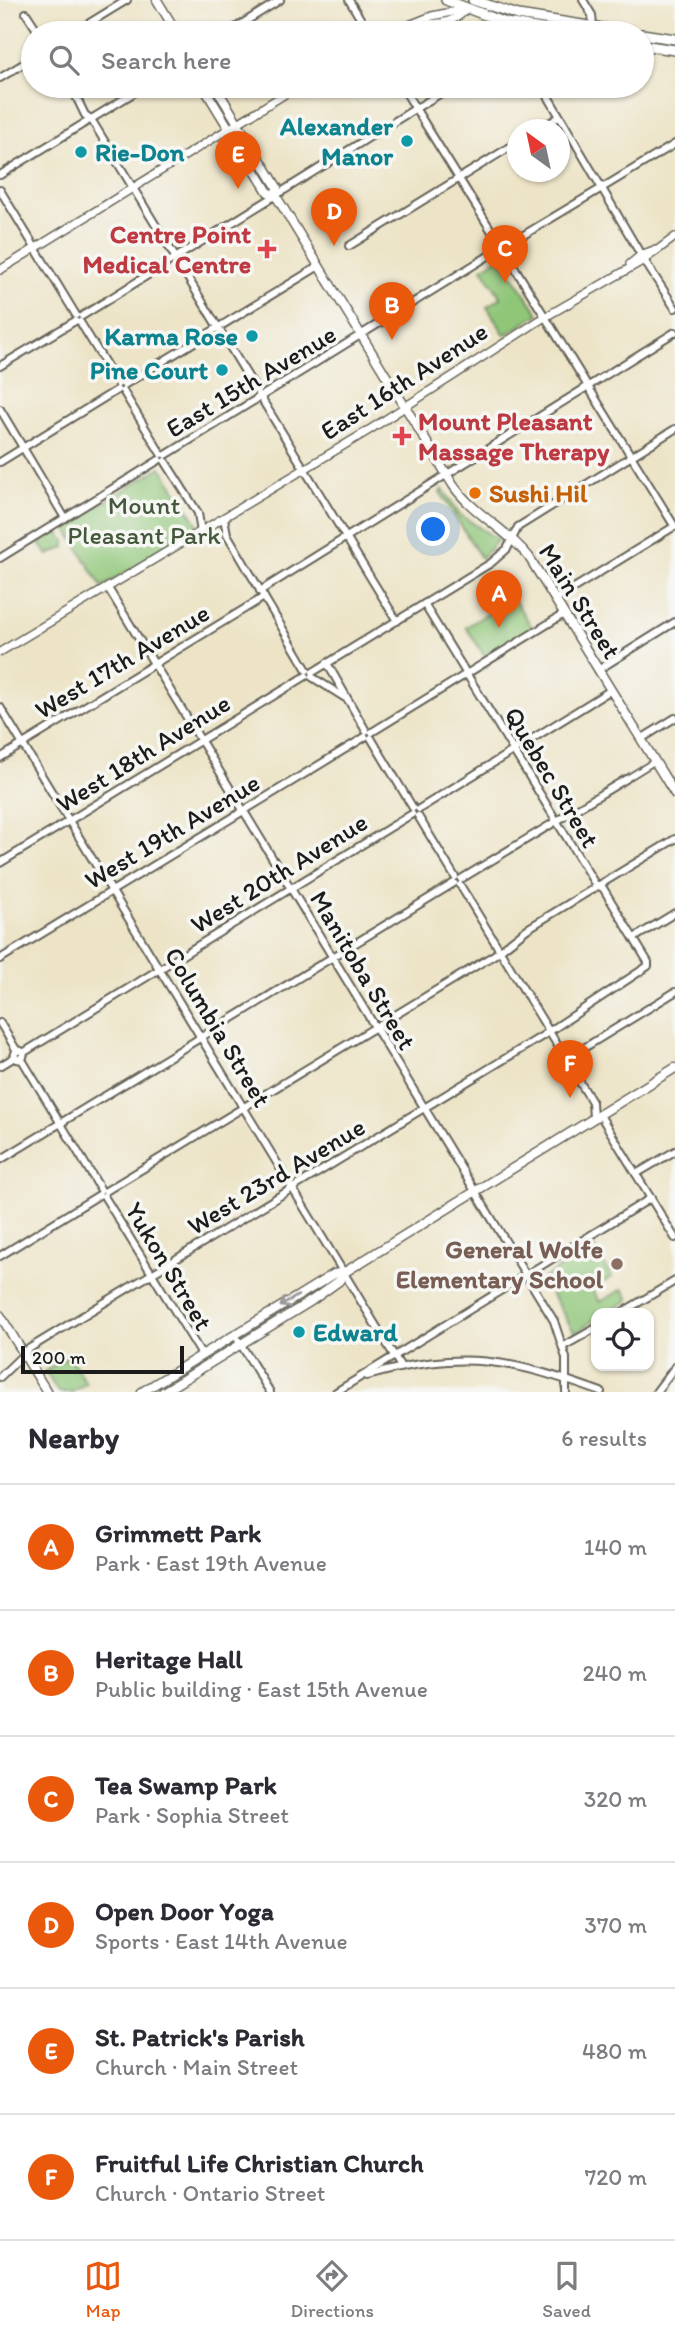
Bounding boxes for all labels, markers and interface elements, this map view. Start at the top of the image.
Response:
search box [21,21,654,98]
icon: search [45,41,83,79]
text: Search here [101,44,231,76]
place label: Alexander Manor [279,110,394,172]
north arrow [507,119,570,182]
pin: E [215,131,261,189]
marker: Alexander Manor [399,133,415,149]
place label: Rie-Don [95,136,185,168]
marker: Rie-Don [73,144,89,160]
pin: D [311,188,357,246]
place label: Centre Point Medical Centre [82,218,251,280]
pin: C [482,225,528,283]
marker: Centre Point Medical Centre [257,239,277,259]
pin: B [369,282,415,340]
street label: East 16th Avenue [314,315,494,447]
street label: East 15th Avenue [160,318,342,444]
place label: Karma Rose [105,320,238,352]
marker: Karma Rose [244,328,260,344]
place label: Pine Court [90,354,208,386]
marker: Pine Court [214,362,230,378]
place label: Mount Pleasant Massage Therapy [418,405,610,467]
marker: Mount Pleasant Massage Therapy [392,426,412,446]
place label: Sushi Hil [489,477,588,509]
marker: Sushi Hil [467,485,483,501]
park label: Mount Pleasant Park [67,489,221,551]
your location [416,512,450,546]
street label: Main Street [532,537,628,665]
pin: A [476,570,522,628]
street label: West 17th Avenue [29,596,215,726]
street label: West 18th Avenue [50,687,236,819]
street label: Quebec Street [497,701,607,853]
street label: West 19th Avenue [79,766,265,896]
street label: West 20th Avenue [185,806,373,940]
street label: Manitoba Street [303,885,423,1056]
street label: Columbia Street [158,941,278,1113]
pin: F [547,1040,593,1098]
street label: West 23rd Avenue [181,1110,371,1242]
street label: Yukon Street [118,1196,220,1336]
place label: General Wolfe Elementary School [396,1233,604,1295]
marker: General Wolfe Elementary School [609,1256,625,1272]
one-way arrow [280,1295,300,1309]
map controls [591,1308,654,1371]
button: locate [591,1308,654,1371]
place label: Edward [313,1316,398,1348]
marker: Edward [291,1324,307,1340]
scale bar [21,1343,184,1375]
text: 200 m [32,1346,86,1369]
text: Nearby [28,1419,119,1456]
text: 6 results [561,1424,647,1452]
text: Grimmett Park [95,1517,261,1549]
text: A [44,1533,58,1561]
text: 140 m [584,1533,647,1561]
text: Park · East 19th Avenue [95,1549,327,1577]
text: Heritage Hall [95,1643,243,1675]
text: B [44,1659,58,1687]
text: 240 m [582,1659,647,1687]
text: Public building · East 15th Avenue [95,1675,428,1703]
text: Tea Swamp Park [95,1769,277,1801]
text: C [44,1785,58,1813]
text: 320 m [584,1785,647,1813]
text: Park · Sophia Street [95,1801,289,1829]
text: Open Door Yoga [95,1895,274,1927]
text: D [43,1911,59,1939]
text: 370 m [584,1911,647,1939]
text: Sports · East 14th Avenue [95,1927,348,1955]
text: St. Patrick's Parish [95,2021,305,2053]
text: E [45,2037,57,2065]
text: 480 m [582,2037,647,2065]
text: Church · Main Street [95,2053,298,2081]
text: Fruitful Life Christian Church [95,2147,424,2179]
text: F [45,2163,57,2191]
text: 720 m [585,2163,647,2191]
text: Church · Ontario Street [95,2179,326,2207]
tab: Map [84,2257,122,2322]
tab: Directions [290,2257,374,2322]
tab: Saved [542,2257,591,2322]

